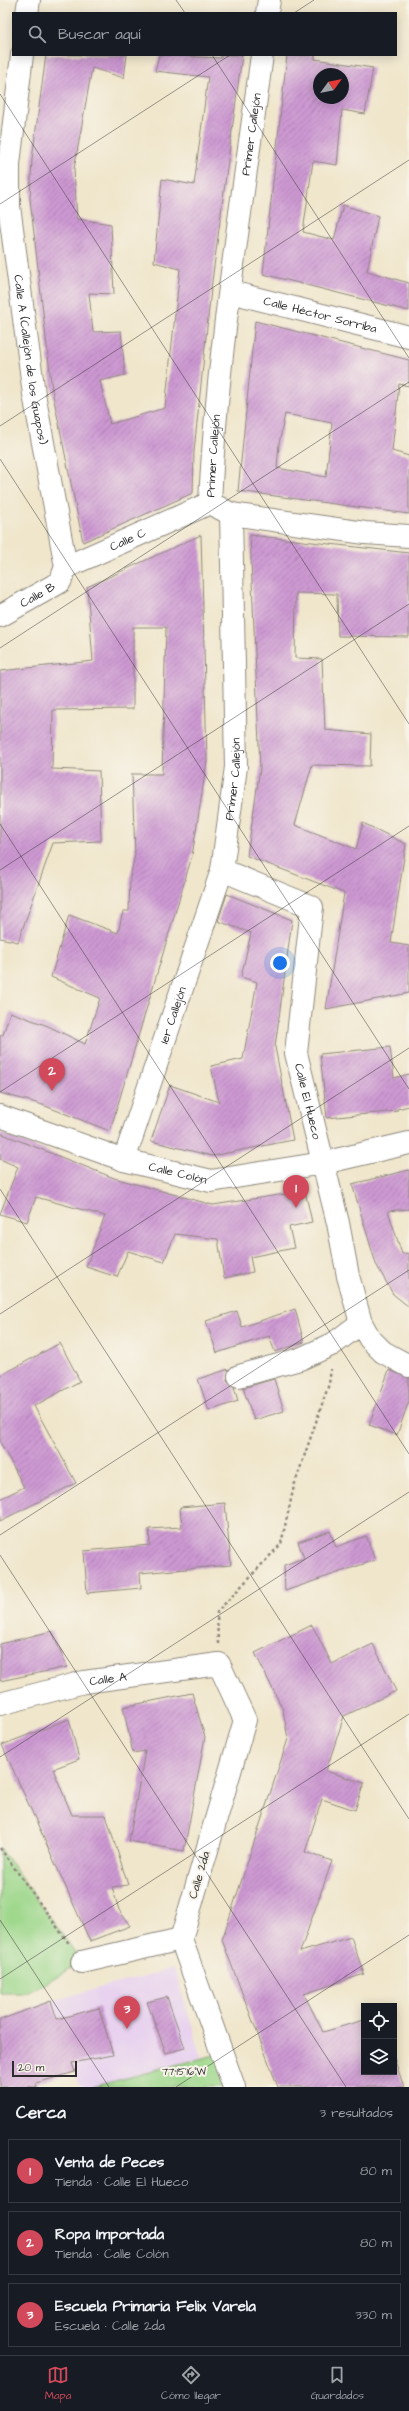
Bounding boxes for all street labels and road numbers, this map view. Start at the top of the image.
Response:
street label: Primer Callejón [237,92,266,177]
street label: Calle A (Callejón de los Guapos) [9,274,51,446]
street label: Calle Héctor Sorriba [262,293,379,338]
street label: Primer Callejón [202,414,225,498]
street label: Calle C [107,524,149,556]
street label: Calle B [17,578,59,612]
street label: Primer Callejón [221,737,245,821]
street label: 1er Callejón [156,984,191,1046]
street label: Calle El Hueco [290,1062,325,1141]
street label: Calle Colón [147,1158,209,1189]
street label: Calle A [88,1668,128,1690]
street label: Calle 2da [185,1849,214,1901]

